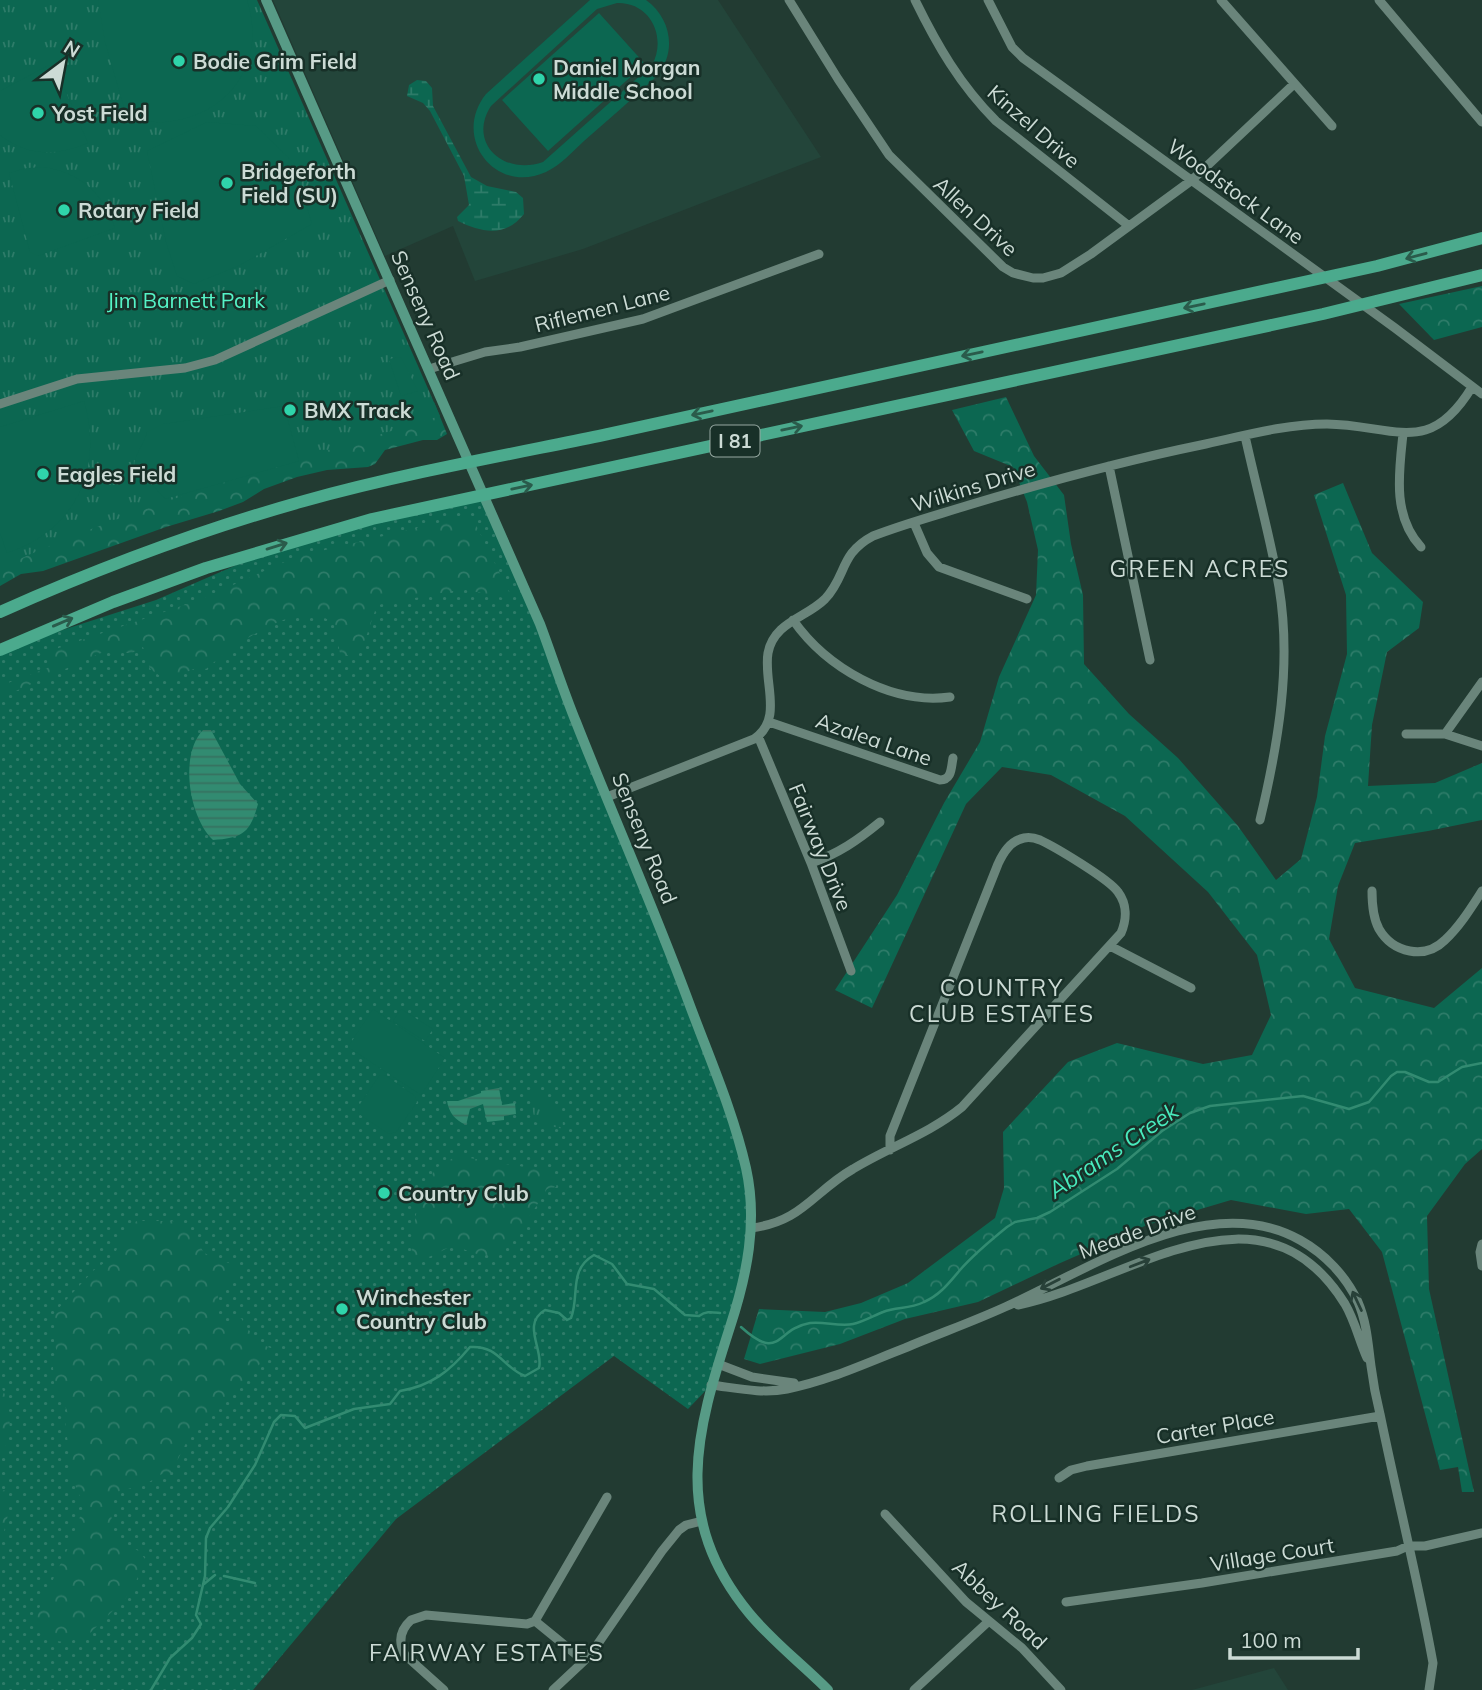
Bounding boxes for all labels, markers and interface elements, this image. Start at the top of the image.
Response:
north arrow [28,28,98,98]
text: N [60,35,84,63]
place label: Bodie Grim Field [193,48,357,74]
marker: Bodie Grim Field [171,53,187,69]
place label: Daniel Morgan Middle School [553,54,700,104]
marker: Daniel Morgan Middle School [531,71,547,87]
street label: Kinzel Drive [982,79,1086,173]
place label: Yost Field [51,100,148,126]
marker: Yost Field [30,105,46,121]
street label: Woodstock Lane [1163,133,1309,249]
place label: Bridgeforth Field (SU) [241,158,356,208]
street label: Allen Drive [929,171,1023,261]
marker: Bridgeforth Field (SU) [219,175,235,191]
place label: Rotary Field [78,197,199,223]
marker: Rotary Field [56,202,72,218]
street label: Senseny Road [386,246,466,384]
one-way arrow [1405,250,1428,263]
street label: Riflemen Lane [532,279,672,337]
park label: Jim Barnett Park [107,287,265,313]
one-way arrow [1183,300,1206,314]
one-way arrow [961,348,984,362]
place label: BMX Track [304,397,412,423]
marker: BMX Track [282,402,298,418]
one-way arrow [691,407,714,421]
one-way arrow [780,421,803,435]
road number: I 81 [710,426,760,456]
street label: Wilkins Drive [908,455,1038,517]
place label: Eagles Field [57,461,176,487]
marker: Eagles Field [35,466,51,482]
one-way arrow [510,480,533,493]
one-way arrow [265,538,287,551]
district label: GREEN ACRES [1110,554,1290,583]
one-way arrow [51,615,73,628]
street label: Azalea Lane [813,707,935,771]
street label: Senseny Road [607,769,683,907]
street label: Fairway Drive [784,779,858,915]
district label: COUNTRY CLUB ESTATES [909,973,1095,1028]
water label: Abrams Creek [1041,1095,1185,1205]
place label: Country Club [398,1180,529,1206]
marker: Country Club [376,1185,392,1201]
street label: Meade Drive [1075,1198,1199,1264]
one-way arrow [1129,1255,1150,1268]
one-way arrow [1040,1278,1061,1292]
place label: Winchester Country Club [356,1284,487,1334]
one-way arrow [1350,1291,1363,1312]
marker: Winchester Country Club [334,1301,350,1317]
street label: Carter Place [1154,1403,1276,1449]
district label: ROLLING FIELDS [991,1499,1201,1528]
street label: Village Court [1208,1531,1336,1577]
street label: Abbey Road [947,1554,1053,1654]
scale bar [1230,1616,1358,1660]
text: 100 m [1240,1627,1302,1653]
district label: FAIRWAY ESTATES [369,1638,605,1667]

